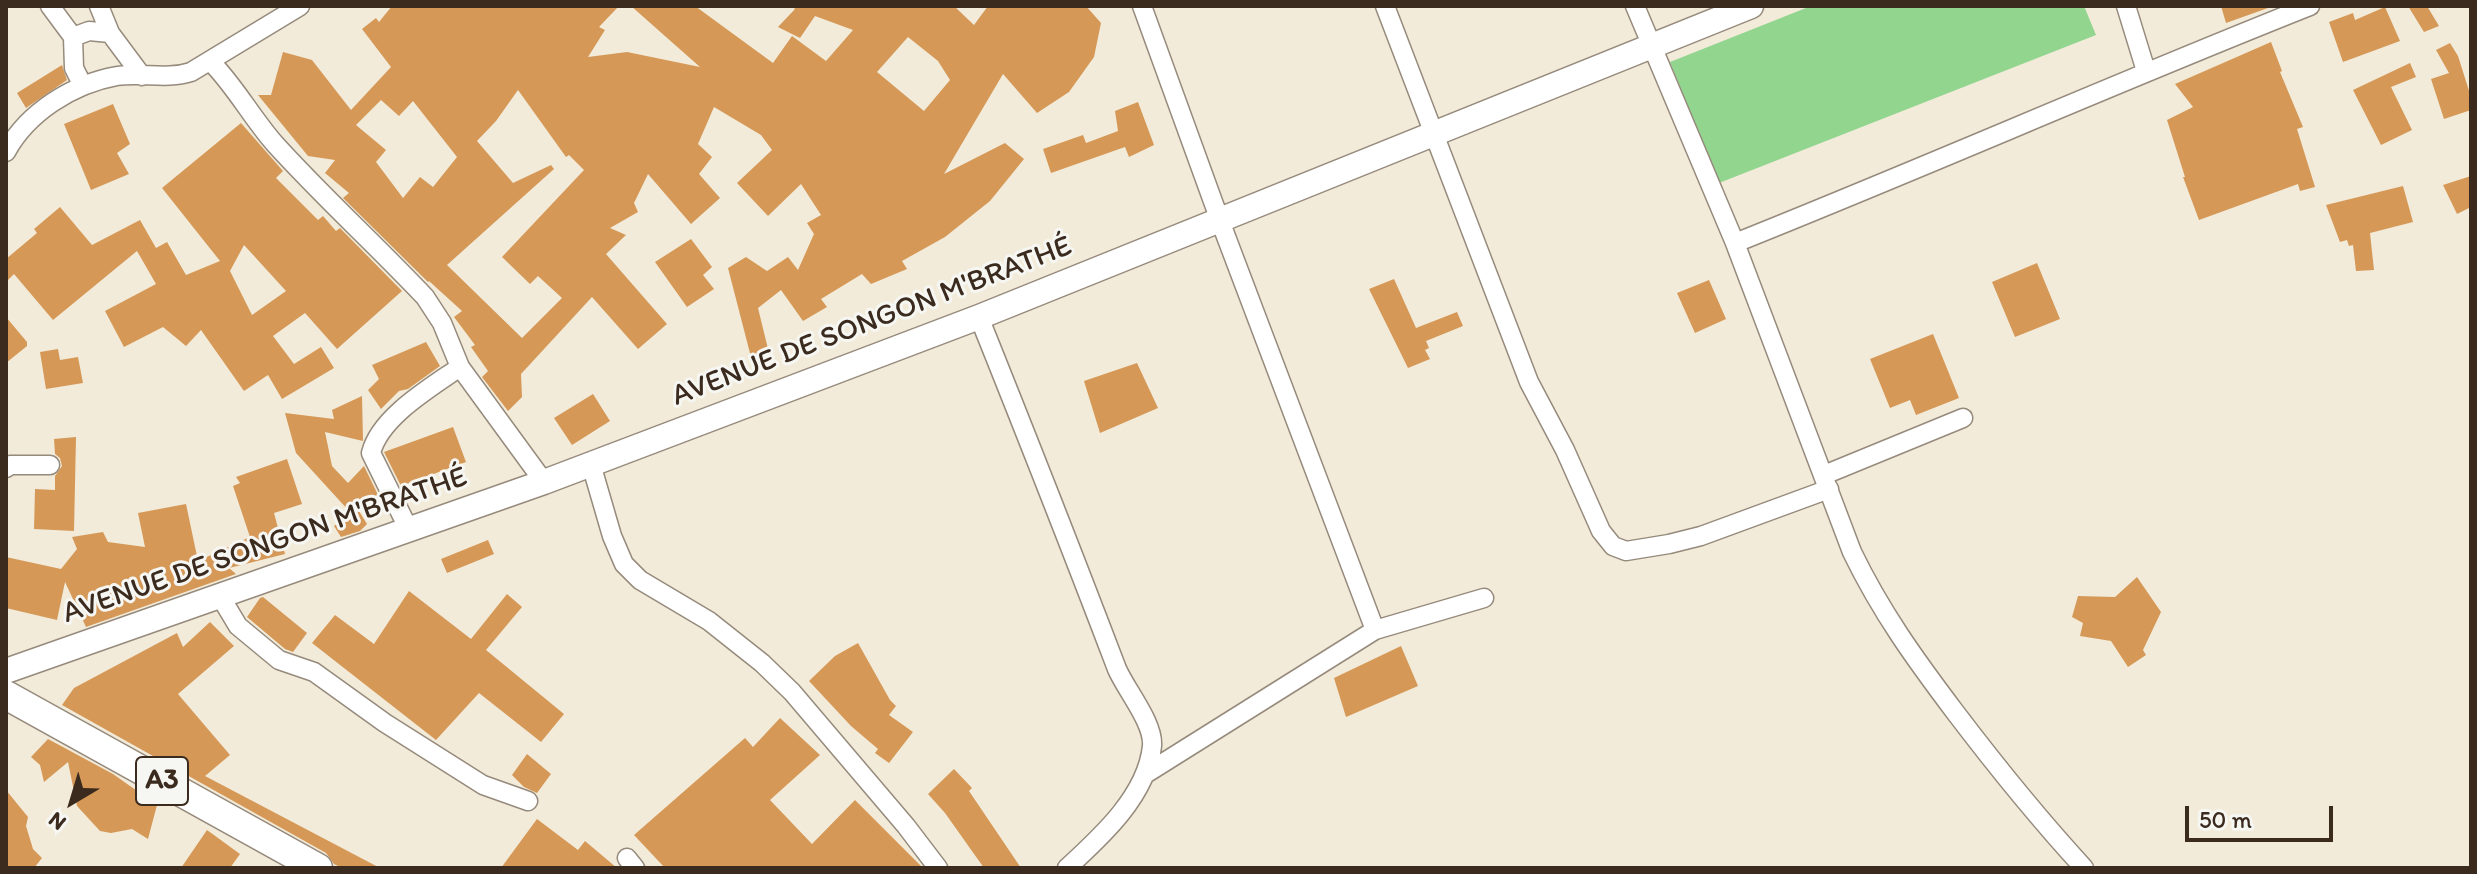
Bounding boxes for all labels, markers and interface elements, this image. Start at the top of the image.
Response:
street label: AVENUE DE SONGON M'BRATHÉ [667,229,1077,415]
street label: AVENUE DE SONGON M'BRATHÉ [58,460,472,632]
road number: A3 [136,757,188,805]
north arrow [32,762,112,842]
scale bar [2189,790,2337,840]
text: 50 m [2199,805,2252,834]
text: N [43,806,71,837]

